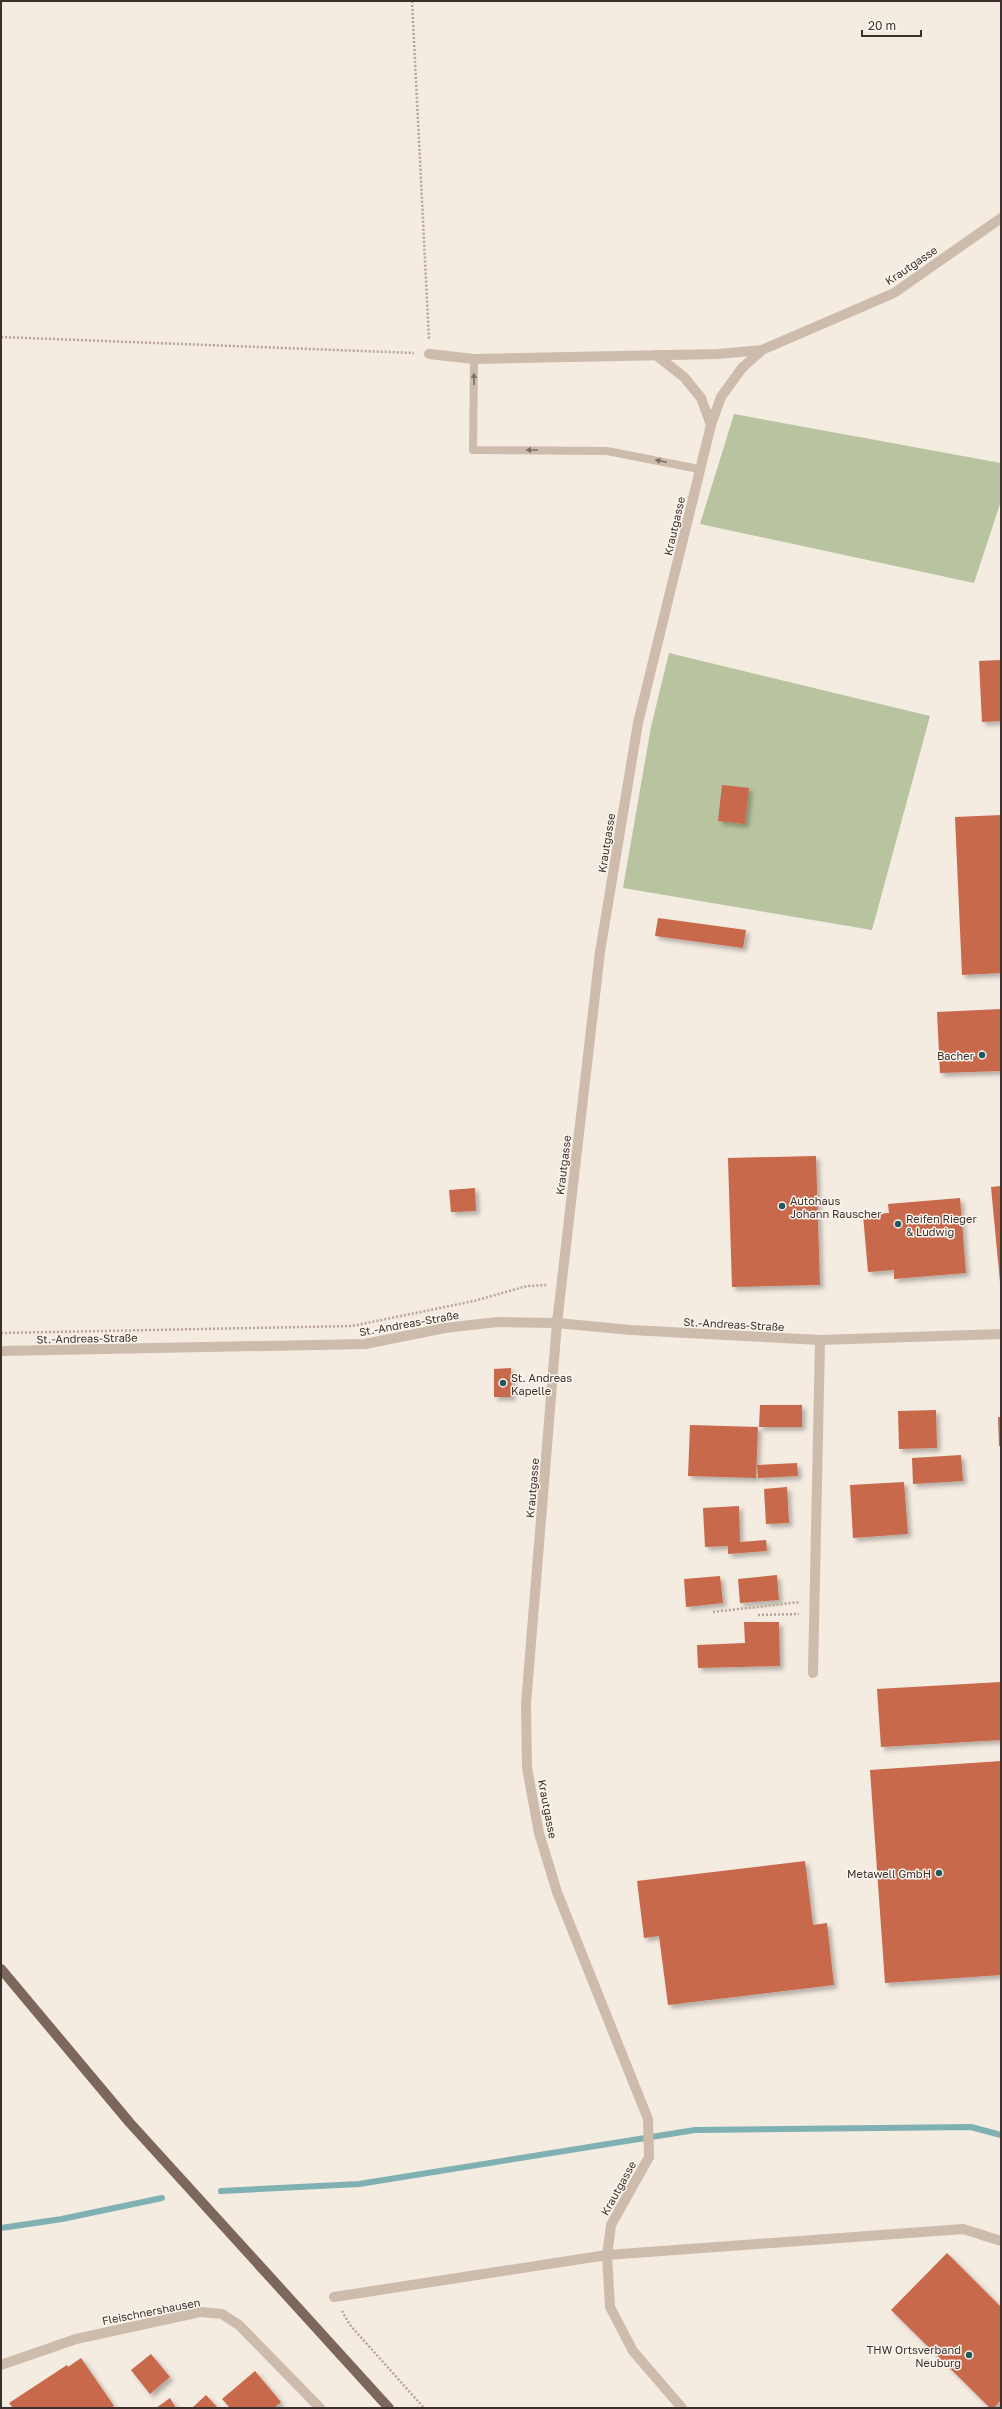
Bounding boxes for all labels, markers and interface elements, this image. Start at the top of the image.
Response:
scale bar [862,12,921,38]
text: 20 m [868,18,896,33]
street label: Krautgasse [882,243,940,287]
one-way arrow [471,372,477,385]
one-way arrow [525,447,538,453]
one-way arrow [655,457,667,463]
street label: Krautgasse [661,495,687,557]
street label: Krautgasse [595,812,617,874]
place label: Bacher [937,1049,975,1062]
marker: Bacher [977,1050,987,1060]
street label: Krautgasse [553,1134,573,1196]
place label: Autohaus Johann Rauscher [790,1194,882,1220]
marker: Autohaus Johann Rauscher [777,1201,787,1211]
place label: Reifen Rieger & Ludwig [906,1212,977,1238]
marker: Reifen Rieger & Ludwig [893,1219,903,1229]
street label: St.-Andreas-Straße [358,1308,460,1338]
street label: St.-Andreas-Straße [683,1315,785,1333]
street label: St.-Andreas-Straße [36,1331,138,1345]
place label: St. Andreas Kapelle [511,1371,572,1397]
marker: St. Andreas Kapelle [498,1378,508,1388]
street label: Krautgasse [523,1458,541,1518]
street label: Krautgasse [536,1778,560,1840]
place label: Metawell GmbH [847,1867,931,1880]
marker: Metawell GmbH [934,1868,944,1878]
street label: Krautgasse [598,2159,638,2217]
street label: Fleischnershausen [101,2295,201,2327]
place label: THW Ortsverband Neuburg [867,2343,961,2369]
marker: THW Ortsverband Neuburg [964,2350,974,2360]

